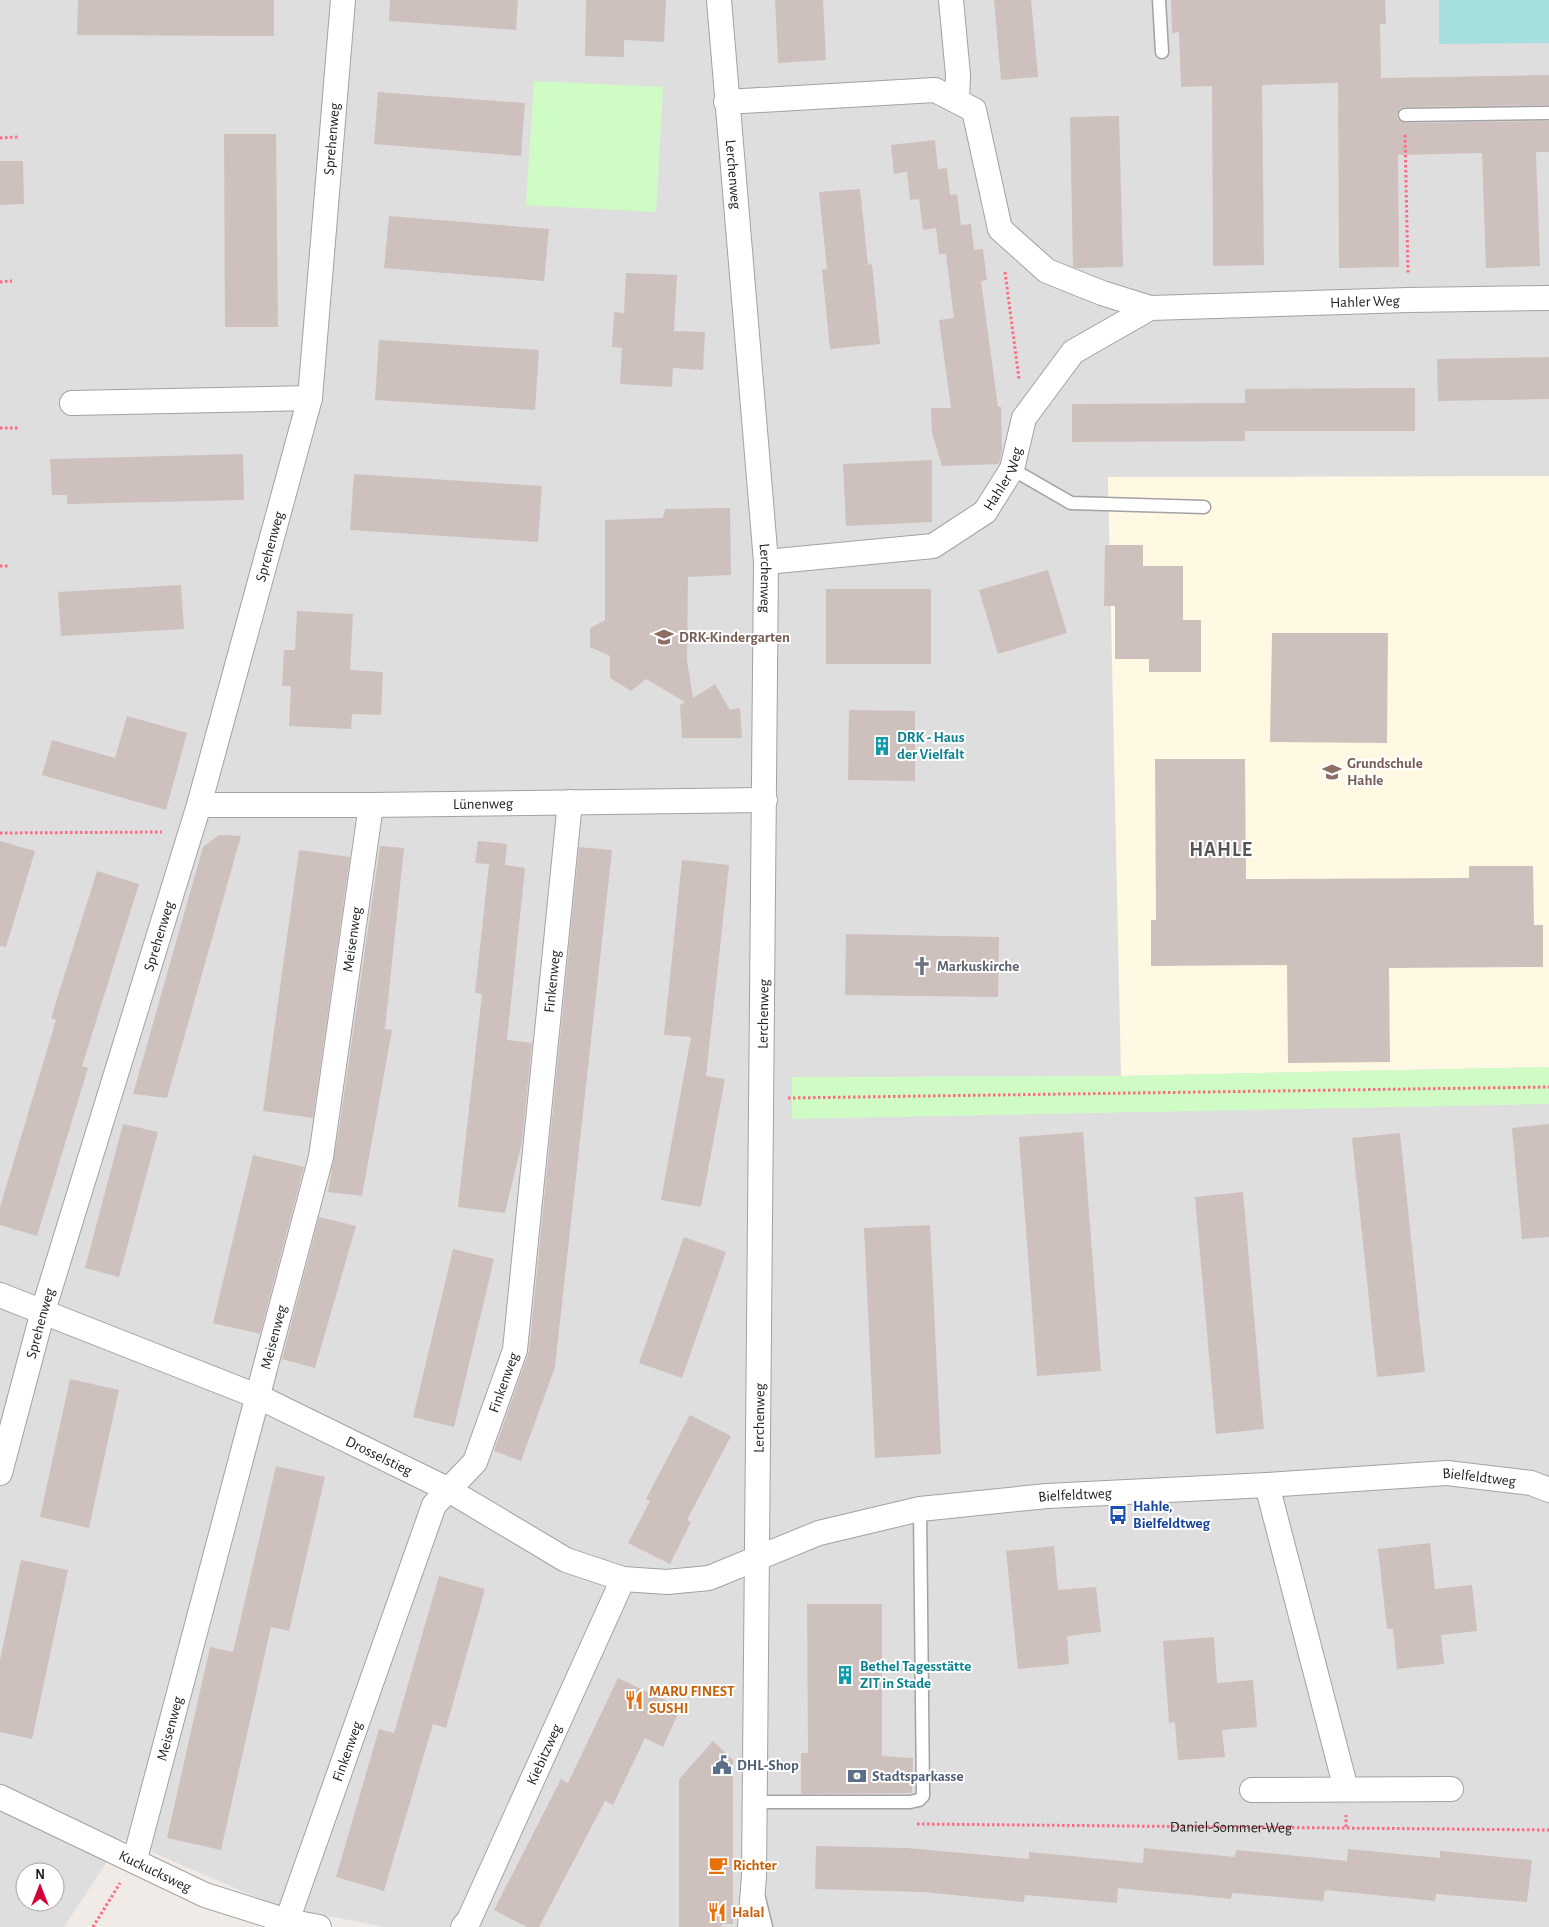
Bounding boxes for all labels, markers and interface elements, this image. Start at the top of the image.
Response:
street label: Sprehenweg [322,101,343,176]
street label: Lerchenweg [723,139,744,211]
street label: Hahler Weg [1330,293,1401,310]
street label: Hahler Weg [981,445,1025,513]
street label: Sprehenweg [253,509,287,584]
street label: Lerchenweg [756,543,773,614]
school or university icon: DRK-Kindergarten [653,626,675,648]
place label: DRK-Kindergarten [679,630,790,645]
place label: DRK - Haus der Vielfalt [897,730,965,762]
building icon: DRK - Haus der Vielfalt [871,735,893,757]
place label: Grundschule Hahle [1347,756,1423,788]
school or university icon: Grundschule Hahle [1321,761,1343,783]
street label: Lünenweg [453,796,514,812]
district label: HAHLE [1189,840,1253,860]
street label: Sprehenweg [141,899,177,973]
street label: Meisenweg [340,905,365,973]
street label: Finkenweg [542,949,563,1013]
church icon: Markuskirche [911,955,933,977]
place label: Markuskirche [937,959,1019,974]
street label: Lerchenweg [755,978,772,1049]
street label: Sprehenweg [24,1286,58,1360]
street label: Meisenweg [258,1303,290,1371]
street label: Finkenweg [486,1350,522,1415]
street label: Lerchenweg [751,1382,768,1453]
street label: Drosselstieg [343,1434,415,1479]
street label: Bielfeldtweg [1442,1466,1517,1489]
street label: Bielfeldtweg [1037,1486,1113,1505]
place label: Hahle, Bielfeldtweg [1133,1499,1210,1531]
bus stop icon: Hahle, Bielfeldtweg [1107,1504,1129,1526]
place label: Bethel Tagesstätte ZIT in Stade [860,1659,971,1691]
building icon: Bethel Tagesstätte ZIT in Stade [834,1664,856,1686]
place label: MARU FINEST SUSHI [649,1684,735,1716]
restaurant icon: MARU FINEST SUSHI [623,1689,645,1711]
street label: Meisenweg [154,1694,186,1762]
street label: Finkenweg [330,1719,365,1784]
street label: Kiebitzweg [524,1721,565,1787]
public building icon: DHL-Shop [711,1754,733,1776]
place label: DHL-Shop [737,1758,799,1773]
bank icon: Stadtsparkasse [846,1765,868,1787]
place label: Stadtsparkasse [872,1769,963,1784]
street label: Daniel-Sommer-Weg [1170,1819,1293,1836]
street label: Kuckucksweg [117,1848,194,1896]
cafe icon: Richter [707,1854,729,1876]
place label: Richter [733,1858,778,1873]
north arrow [15,1862,65,1912]
text: N [35,1868,45,1882]
restaurant icon: Halal [706,1901,728,1923]
place label: Halal [732,1905,765,1920]

